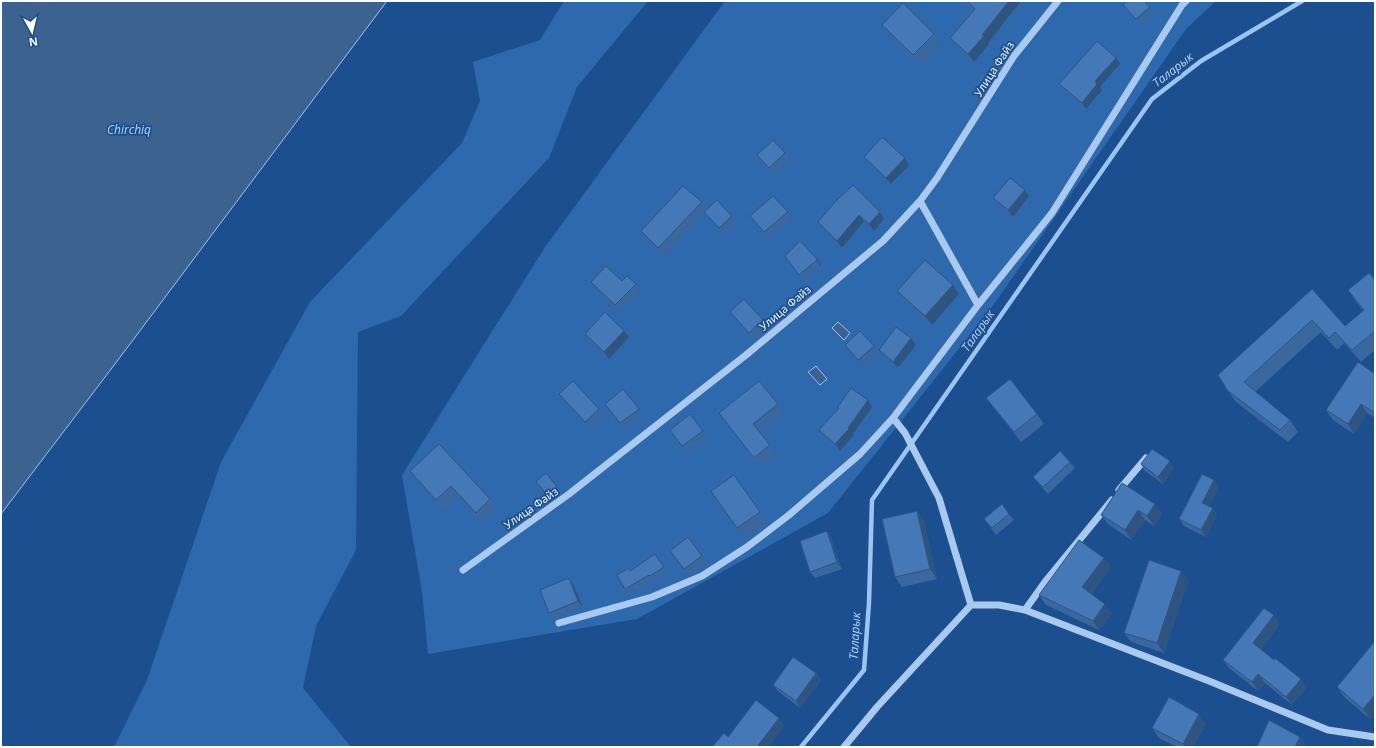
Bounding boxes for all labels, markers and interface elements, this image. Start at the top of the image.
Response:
north arrow [12,12,52,52]
text: N [28,34,39,50]
street label: Улица Файз [970,38,1017,99]
water label: Таларык [1149,48,1198,91]
water label: Chirchiq [107,121,151,138]
street label: Улица Файз [756,282,814,334]
water label: Таларык [957,305,999,355]
street label: Улица Файз [501,483,561,532]
water label: Таларык [845,611,864,660]

